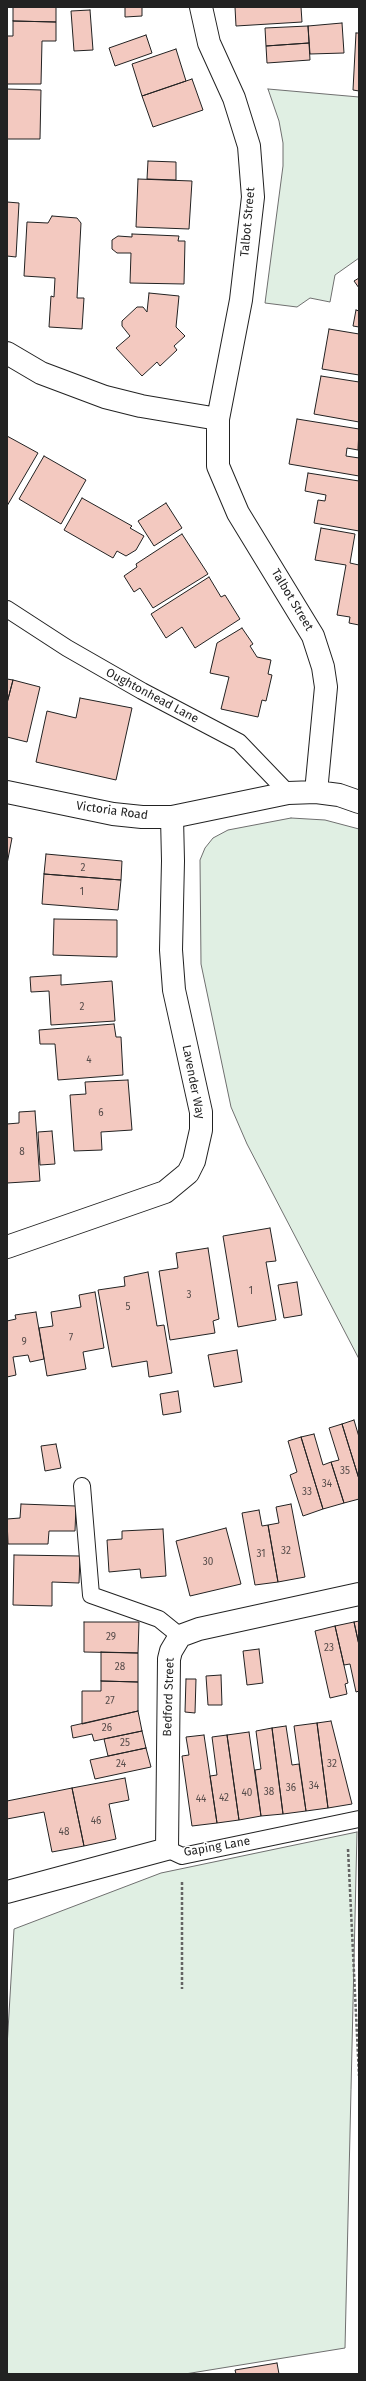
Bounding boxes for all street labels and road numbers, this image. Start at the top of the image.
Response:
street label: Talbot Street [238,187,258,257]
street label: Talbot Street [268,566,316,634]
street label: Oughtonhead Lane [103,665,201,727]
street label: Victoria Road [75,799,149,823]
street label: Lavender Way [179,1044,207,1120]
street label: Bedford Street [160,1657,178,1737]
street label: Gaping Lane [183,1834,251,1860]

